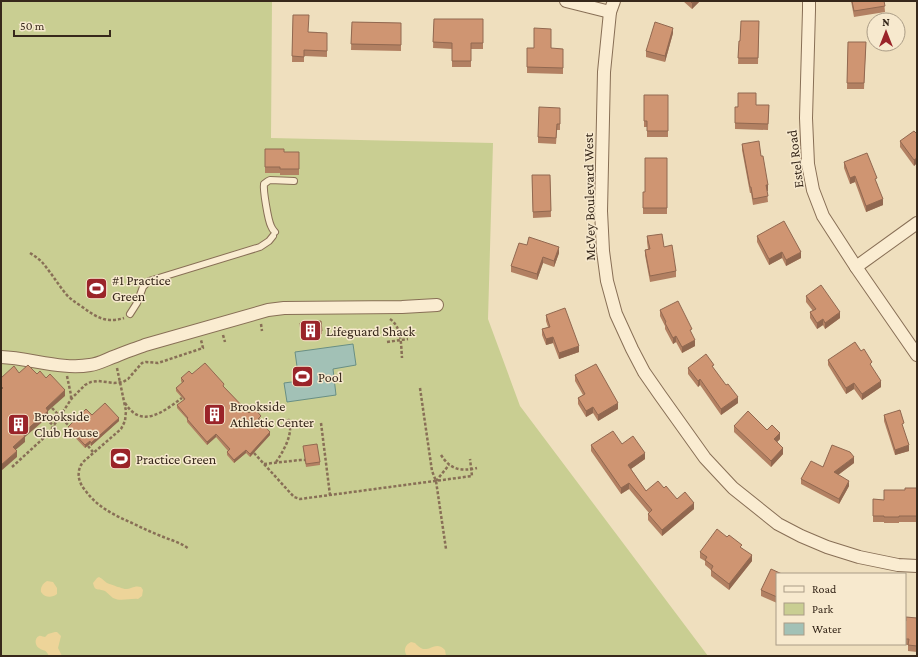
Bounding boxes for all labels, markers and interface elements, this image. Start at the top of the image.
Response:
scale bar [14,12,110,38]
north arrow [866,12,906,52]
text: N [882,16,890,28]
text: 50 m [20,19,45,33]
street label: Estel Road [783,128,807,189]
street label: McVey Boulevard West [580,133,598,261]
place label: #1 Practice Green [112,272,171,304]
sports icon: #1 Practice Green [84,275,110,301]
building icon: Lifeguard Shack [298,318,324,344]
place label: Lifeguard Shack [326,323,416,339]
sports icon: Pool [290,364,316,390]
place label: Pool [318,369,343,385]
place label: Brookside Athletic Center [230,398,314,430]
building icon: Brookside Athletic Center [201,401,227,427]
place label: Brookside Club House [34,408,98,440]
building icon: Brookside Club House [5,411,31,437]
sports icon: Practice Green [107,446,133,472]
place label: Practice Green [136,451,217,467]
legend [776,573,906,645]
text: Road [812,582,837,596]
text: Park [812,602,834,616]
text: Water [812,622,842,636]

